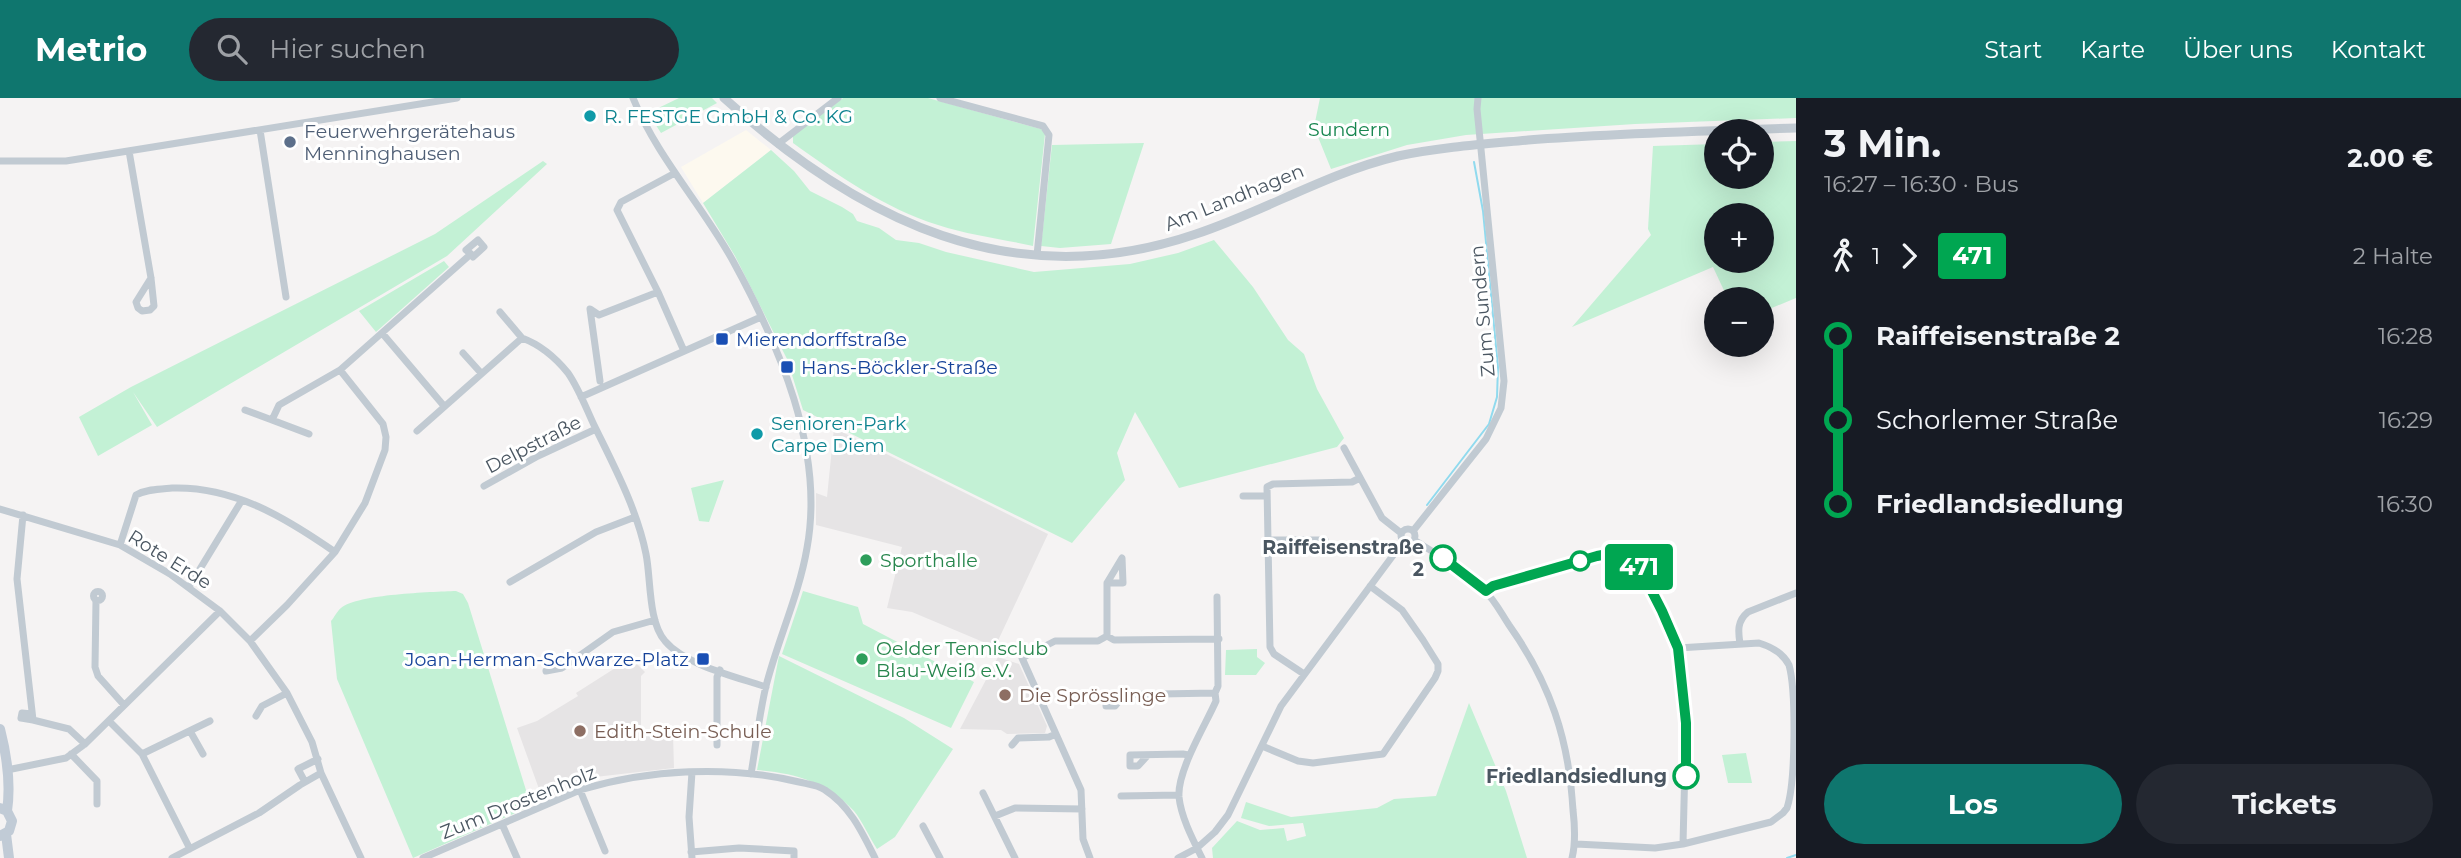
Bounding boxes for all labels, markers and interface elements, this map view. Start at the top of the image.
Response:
search box [189,18,679,81]
text: Metrio [35,29,147,69]
icon: search [213,30,251,68]
text: Hier suchen [269,33,426,65]
text: Start [1984,35,2042,64]
text: Karte [2080,35,2145,64]
text: Über uns [2183,35,2293,64]
text: Kontakt [2331,35,2426,64]
place label: R. FESTGE GmbH & Co. KG [604,105,853,128]
marker: R. FESTGE GmbH & Co. KG [582,108,598,124]
park label: Sundern [1308,118,1390,141]
map controls [1704,119,1774,357]
button: locate [1704,119,1774,189]
place label: Feuerwehrgerätehaus Menninghausen [304,120,515,165]
text: 3 Min. [1824,120,1941,167]
marker: Feuerwehrgerätehaus Menninghausen [282,134,298,150]
text: 2.00 € [2347,142,2433,174]
street label: Am Landhagen [1161,159,1307,236]
text: 16:27 – 16:30 · Bus [1824,170,2019,198]
button: + [1704,203,1774,273]
icon: walk [1824,237,1862,275]
icon: forward [1890,237,1928,275]
text: 471 [1952,241,1992,270]
text: 1 [1872,242,1880,270]
text: 2 Halte [2353,242,2433,270]
street label: Zum Sundern [1465,244,1500,378]
button: − [1704,287,1774,357]
text: Raiffeisenstraße 2 [1876,320,2120,352]
text: 16:28 [2378,322,2433,350]
place label: Mierendorffstraße [736,328,907,351]
marker: Mierendorffstraße [714,331,730,347]
place label: Hans-Böckler-Straße [801,356,998,379]
marker: Hans-Böckler-Straße [779,359,795,375]
text: Schorlemer Straße [1876,404,2118,436]
text: 16:29 [2379,406,2433,434]
street label: Delpstraße [482,411,585,478]
place label: Senioren-Park Carpe Diem [771,412,907,457]
marker: Senioren-Park Carpe Diem [749,426,765,442]
text: Friedlandsiedlung [1876,488,2124,520]
text: 16:30 [2378,490,2433,518]
street label: Rote Erde [124,525,216,594]
place label: Raiffeisenstraße 2 [1262,536,1424,581]
line badge: 471 [1599,544,1679,590]
marker: Raiffeisenstraße 2 [1430,545,1456,571]
place label: Sporthalle [880,549,978,572]
unlabelled marker [1570,551,1590,571]
marker: Sporthalle [858,552,874,568]
text: 471 [1619,552,1659,581]
place label: Oelder Tennisclub Blau-Weiß e.V. [876,637,1048,682]
place label: Joan-Herman-Schwarze-Platz [404,648,689,671]
marker: Joan-Herman-Schwarze-Platz [695,651,711,667]
marker: Oelder Tennisclub Blau-Weiß e.V. [854,651,870,667]
place label: Die Sprösslinge [1019,684,1166,707]
marker: Die Sprösslinge [997,687,1013,703]
place label: Edith-Stein-Schule [594,720,772,743]
marker: Edith-Stein-Schule [572,723,588,739]
street label: Zum Drostenholz [437,761,599,844]
marker: Friedlandsiedlung [1673,763,1699,789]
button: Los [1824,764,2122,844]
button: Tickets [2136,764,2433,844]
place label: Friedlandsiedlung [1486,765,1667,788]

